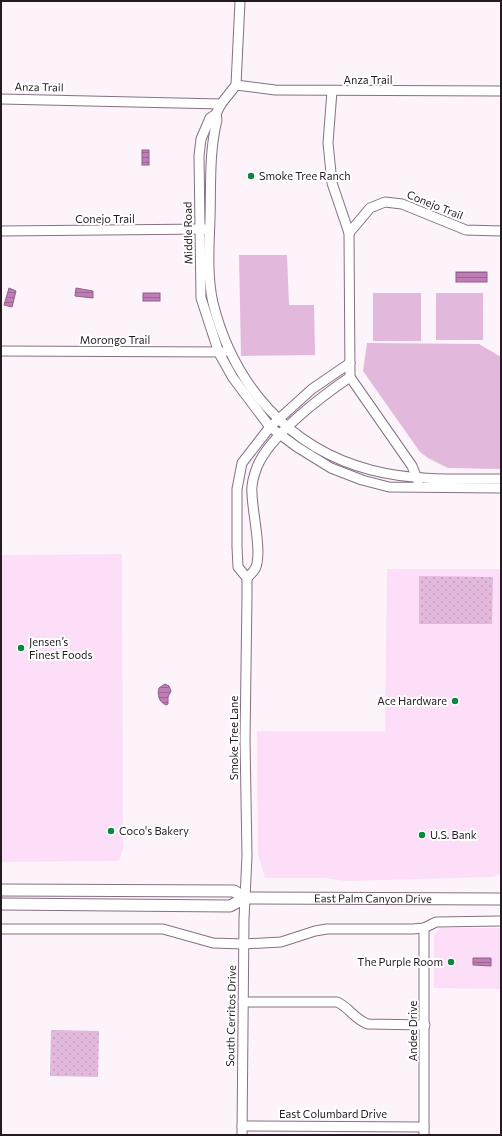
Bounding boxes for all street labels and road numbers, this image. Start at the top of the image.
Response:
street label: Anza Trail [343,73,393,86]
street label: Anza Trail [14,80,64,93]
street label: Conejo Trail [405,187,465,222]
street label: Middle Road [180,202,195,264]
street label: Conejo Trail [75,212,135,225]
street label: Morongo Trail [80,333,150,346]
street label: Smoke Tree Lane [227,696,240,780]
street label: East Palm Canyon Drive [314,891,432,905]
street label: South Cerritos Drive [223,965,238,1067]
street label: Andee Drive [406,1001,419,1061]
street label: East Columbard Drive [279,1107,387,1120]

